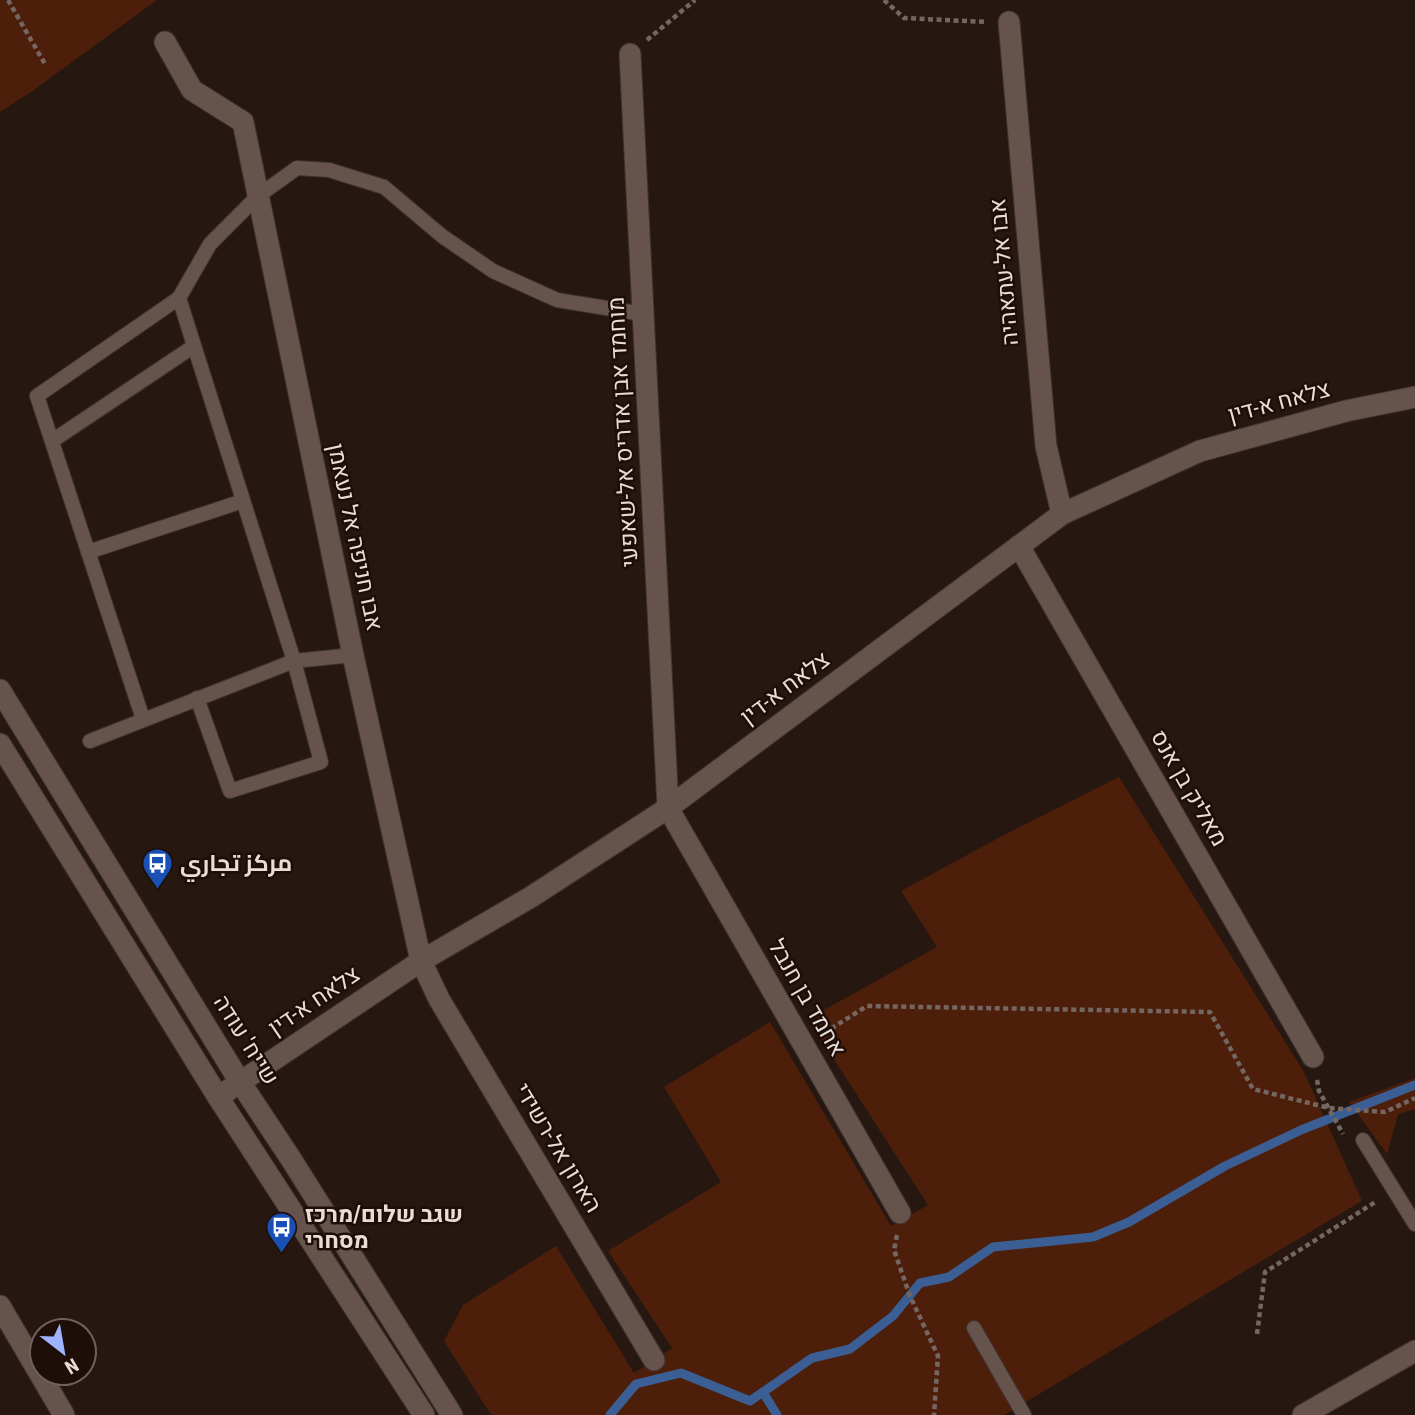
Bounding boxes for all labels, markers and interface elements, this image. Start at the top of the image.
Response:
street label: אבו אל-עתאהיה [984,197,1024,347]
street label: מוחמד אבן אדריס אל-שאפעי [602,296,644,568]
street label: צלאח א-דין [1225,375,1333,429]
street label: אבו חניפה אל נעאמן [322,441,388,633]
street label: צלאח א-דין [735,646,835,730]
street label: מאליק בן אנס [1145,725,1233,851]
bus stop icon: مركز تجاري [140,846,174,890]
place label: مركز تجاري [180,850,292,882]
street label: אחמד בן חנבל [763,935,851,1061]
street label: צלאח א-דין [263,961,365,1041]
street label: שייח' עודה [208,990,284,1090]
street label: הארון אל-רשידי [509,1079,607,1217]
place label: שגב שלום/מרכז מסחרי [305,1201,463,1254]
bus stop icon: שגב שלום/מרכז מסחרי [265,1210,299,1254]
north arrow [28,1317,98,1387]
text: N [61,1353,82,1379]

